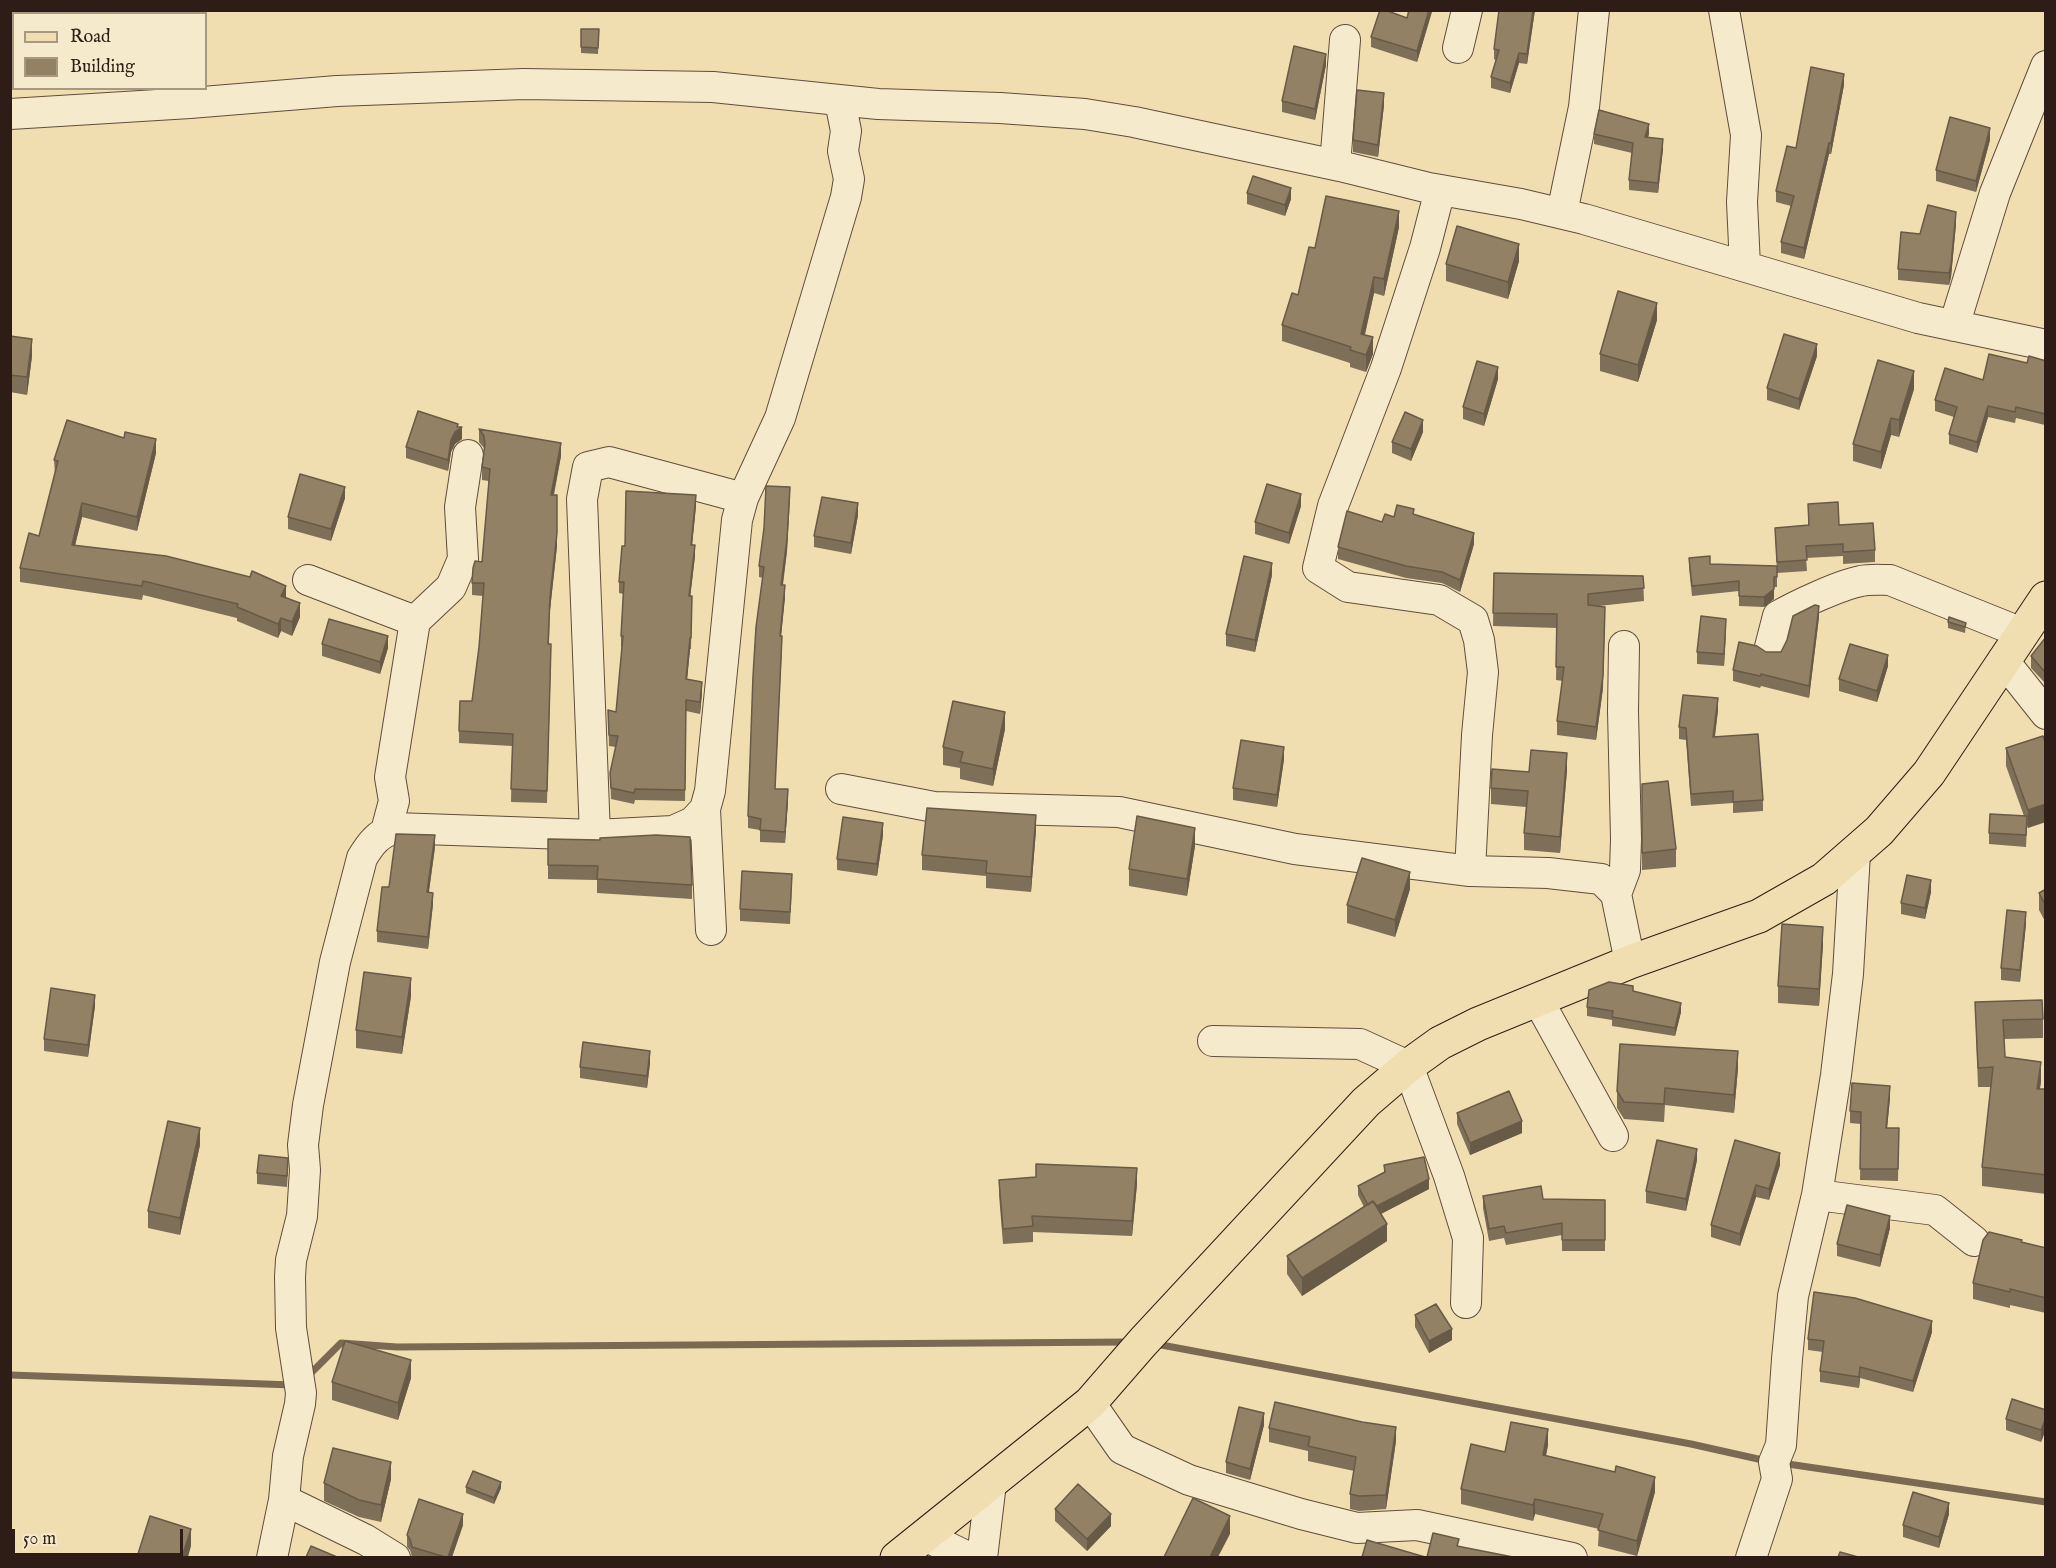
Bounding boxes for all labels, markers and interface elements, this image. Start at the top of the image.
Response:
legend [12,12,207,90]
text: Road [70,26,111,49]
text: Building [70,56,135,79]
scale bar [15,1517,186,1555]
text: 50 m [23,1528,56,1551]

